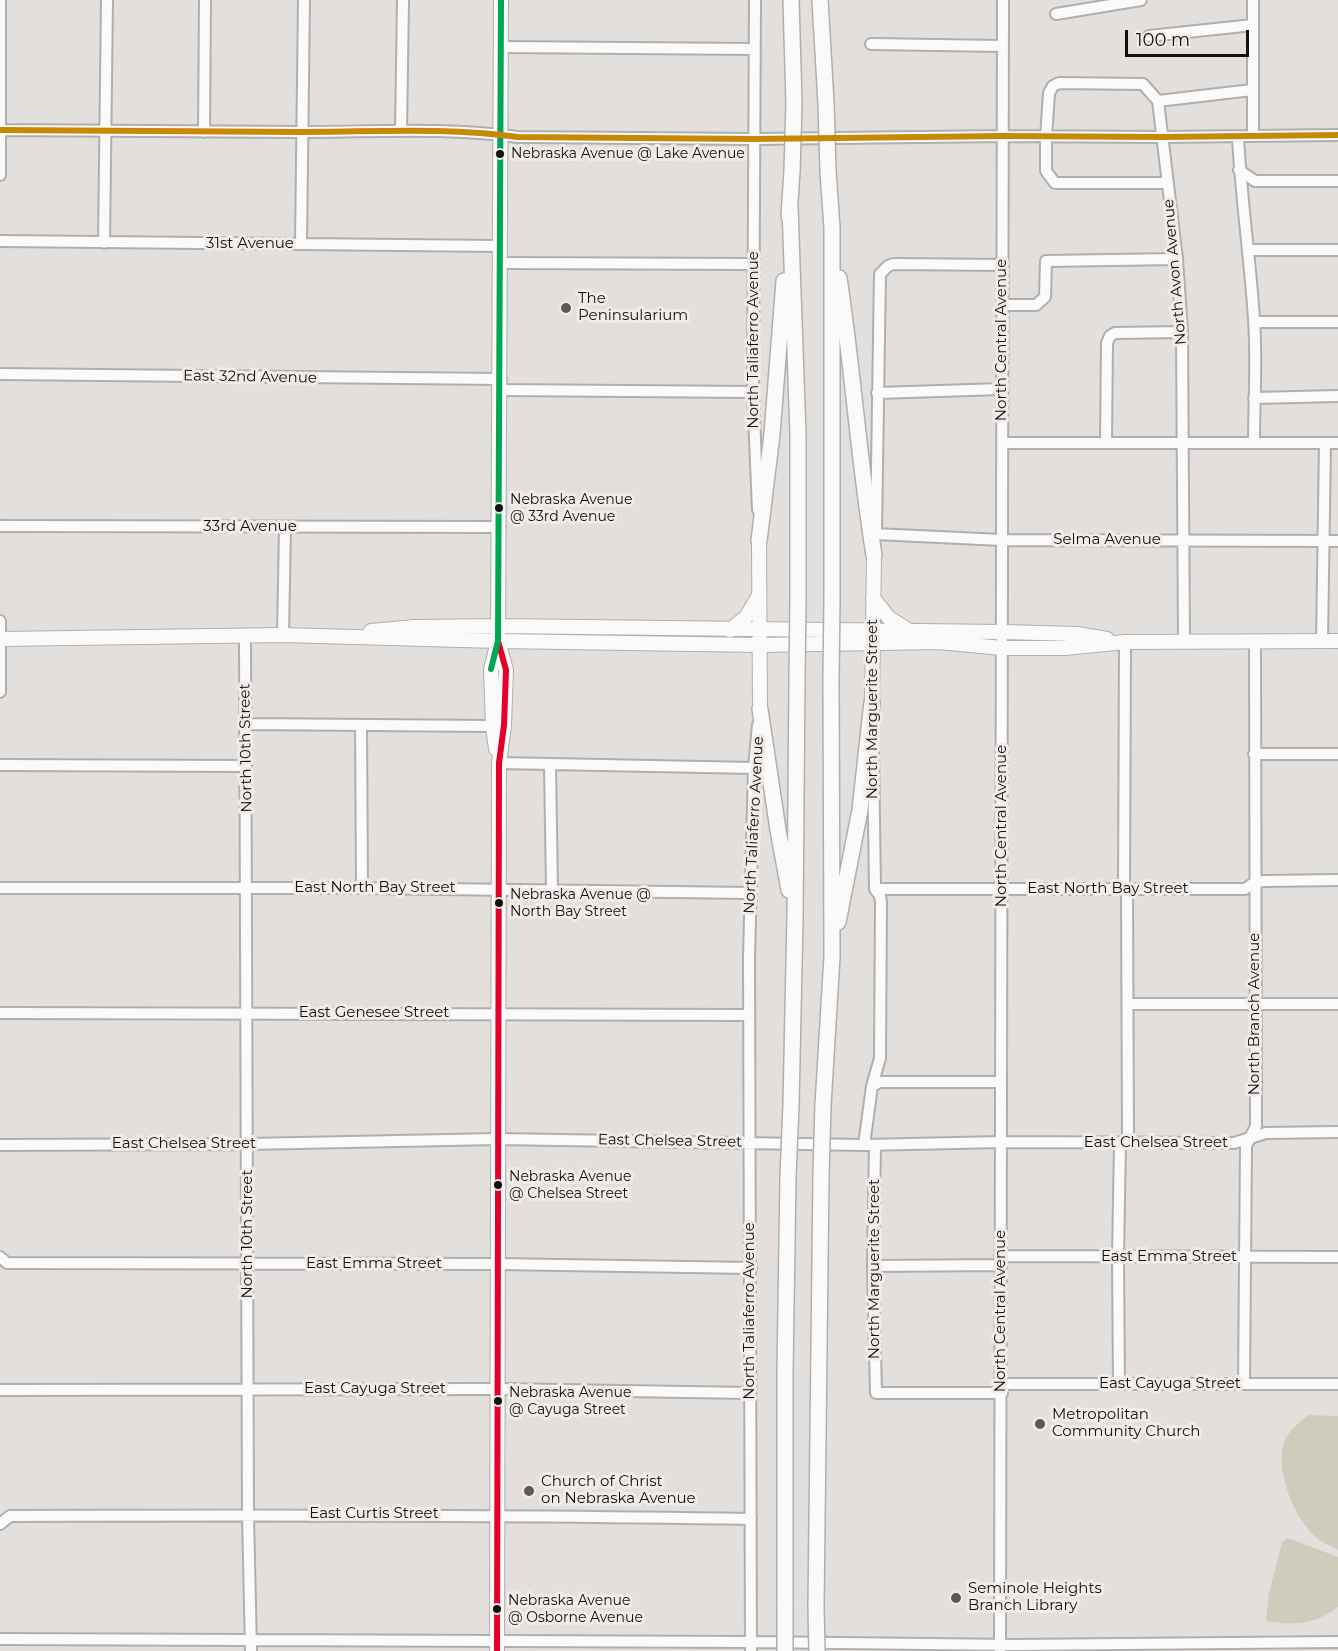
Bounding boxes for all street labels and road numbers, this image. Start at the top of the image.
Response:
street label: North Avon Avenue [1160,198,1190,346]
street label: 31st Avenue [206,235,294,253]
street label: North Taliaferro Avenue [745,251,763,429]
street label: North Central Avenue [993,259,1011,421]
street label: East 32nd Avenue [183,367,317,387]
street label: 33rd Avenue [203,518,297,536]
street label: Selma Avenue [1053,531,1161,549]
street label: North Marguerite Street [864,619,882,799]
street label: North 10th Street [236,683,256,813]
street label: North Taliaferro Avenue [740,736,768,914]
street label: North Central Avenue [993,745,1011,907]
street label: East North Bay Street [294,879,456,897]
street label: East North Bay Street [1027,880,1189,898]
street label: North Branch Avenue [1246,933,1264,1095]
street label: East Genesee Street [299,1004,449,1022]
street label: East Chelsea Street [598,1131,742,1151]
street label: East Chelsea Street [1084,1134,1228,1152]
street label: East Chelsea Street [112,1135,256,1153]
street label: North 10th Street [239,1169,257,1299]
street label: North Marguerite Street [866,1179,884,1359]
street label: North Taliaferro Avenue [741,1222,759,1400]
street label: North Central Avenue [992,1230,1010,1392]
street label: East Emma Street [1101,1248,1237,1266]
street label: East Emma Street [306,1255,442,1273]
street label: East Cayuga Street [1099,1375,1241,1393]
street label: East Cayuga Street [304,1380,446,1398]
street label: East Curtis Street [309,1505,439,1523]

